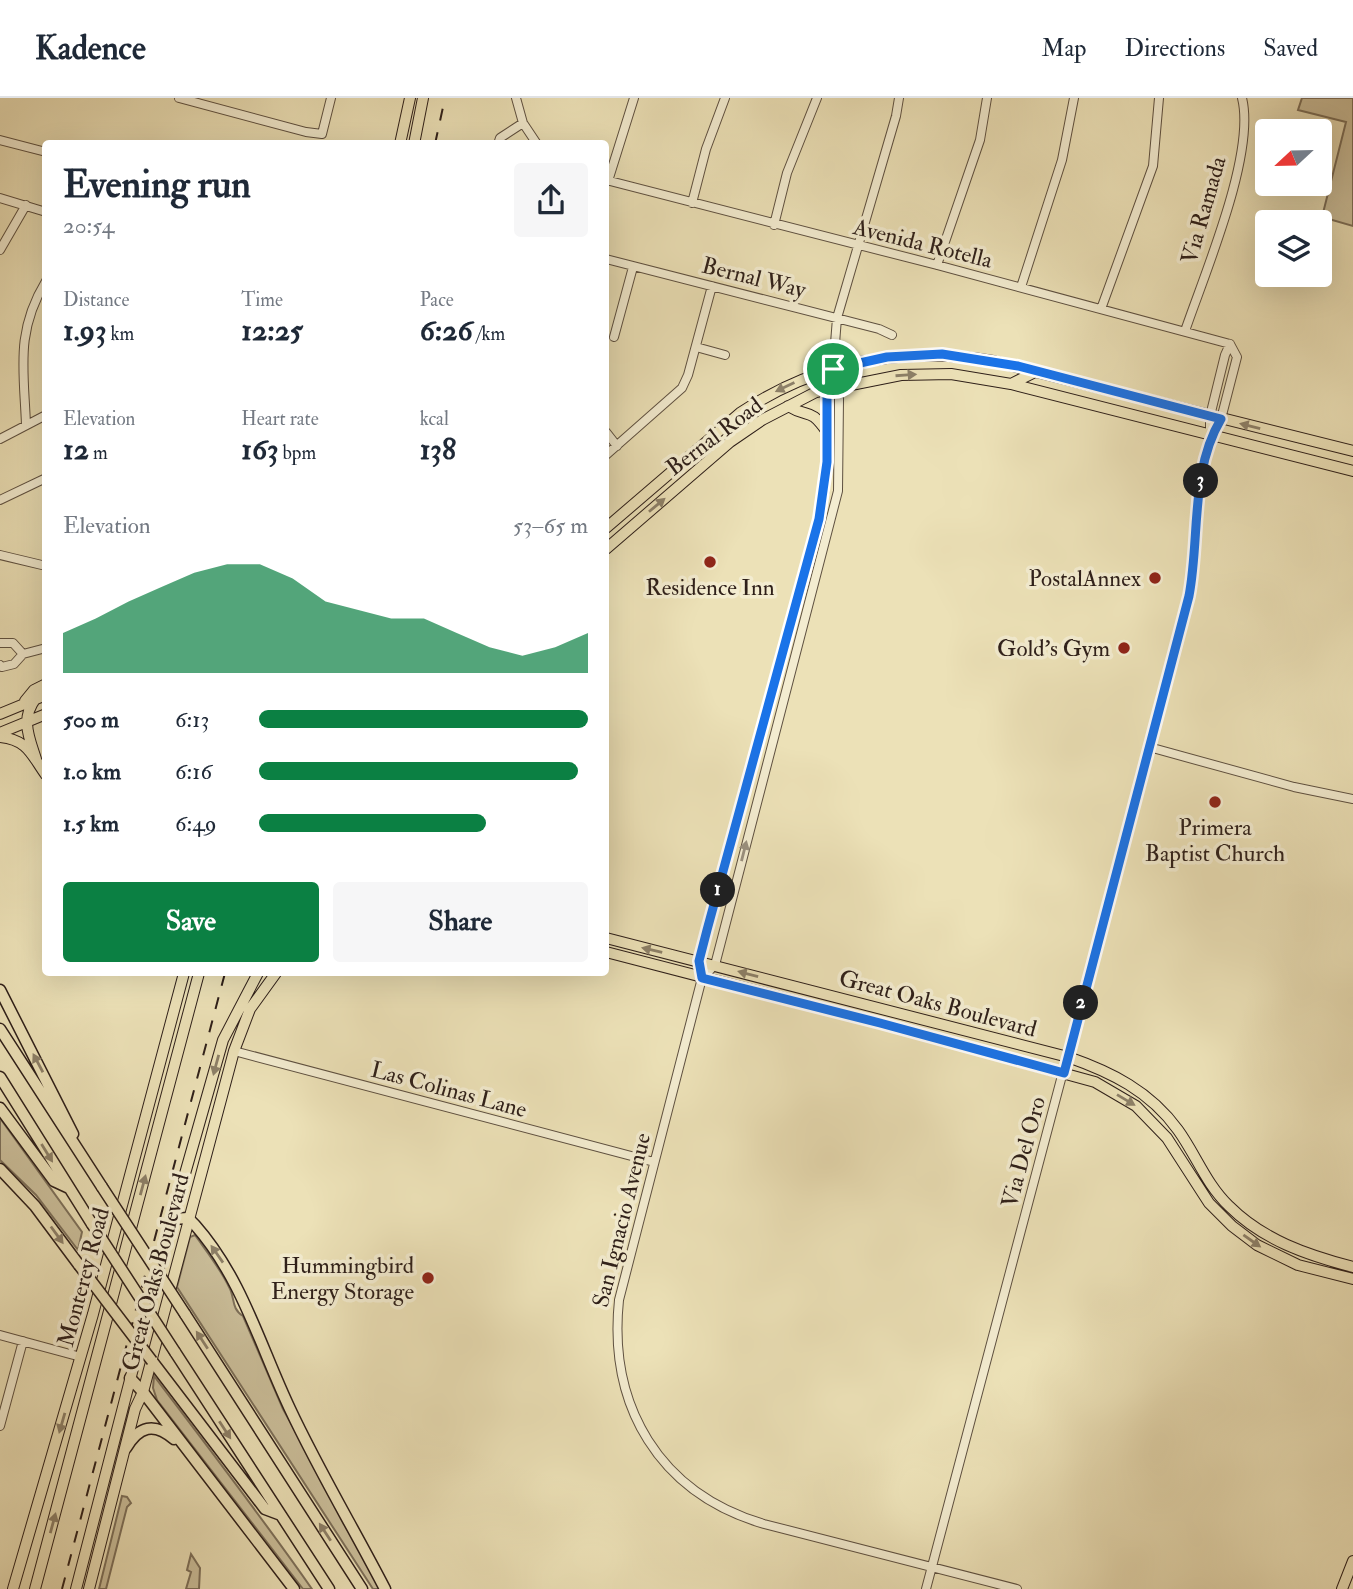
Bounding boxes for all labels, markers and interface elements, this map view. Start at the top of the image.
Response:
text: Kadence [35,28,146,69]
text: Map [1041,33,1086,64]
text: Directions [1124,33,1225,64]
text: Saved [1263,33,1318,64]
north arrow [1255,119,1332,196]
map controls [1255,119,1332,287]
street label: Via Ramada [1174,152,1233,267]
text: Evening run [63,161,251,209]
button: share [514,163,588,237]
button: layers [1255,210,1332,287]
text: 20:54 [63,211,114,240]
street label: Avenida Rotella [849,212,996,275]
street label: Bernal Way [699,251,810,305]
text: Distance [63,288,129,312]
text: Time [241,288,283,312]
text: Pace [420,288,454,312]
text: 1.93 [63,312,106,349]
text: 12:25 [241,312,303,349]
text: 6:26 [420,312,473,349]
text: km [106,322,134,346]
text: /km [473,322,505,346]
pin [803,339,863,399]
icon: arrive [814,350,852,388]
one-way arrow [895,369,917,380]
one-way arrow [775,382,795,393]
street label: Bernal Road [660,391,768,482]
text: Elevation [63,407,135,431]
text: Heart rate [241,407,319,431]
text: kcal [420,407,449,431]
one-way arrow [1239,420,1261,431]
text: 12 [63,431,89,468]
text: 163 [241,431,279,468]
text: 138 [420,431,456,468]
text: m [89,441,108,465]
text: bpm [279,441,316,465]
pin: 3 [1184,464,1218,498]
text: 3 [1197,468,1204,492]
one-way arrow [649,498,666,513]
text: Elevation [63,511,151,540]
text: 53–65 m [513,511,588,540]
marker: Residence Inn [702,554,718,570]
place label: PostalAnnex [1028,564,1141,593]
marker: PostalAnnex [1147,570,1163,586]
place label: Residence Inn [645,573,775,602]
place label: Gold's Gym [997,634,1110,663]
marker: Gold's Gym [1116,640,1132,656]
text: 500 m [63,705,119,734]
text: 6:13 [175,705,209,734]
text: 1.0 km [63,757,121,786]
text: 6:16 [175,757,212,786]
marker: Primera Baptist Church [1207,794,1223,810]
text: 1.5 km [63,809,119,838]
text: 6:49 [175,809,216,838]
place label: Primera Baptist Church [1145,813,1285,869]
one-way arrow [739,840,750,862]
pin: 1 [700,872,736,908]
text: 1 [714,877,721,901]
button: Save [63,882,319,962]
button: Share [333,882,588,962]
one-way arrow [641,944,663,955]
street label: Great Oaks Boulevard [836,963,1040,1044]
one-way arrow [737,968,759,979]
pin: 2 [1064,986,1098,1020]
text: 2 [1076,990,1085,1014]
one-way arrow [32,1053,43,1073]
one-way arrow [210,1055,220,1076]
street label: Las Colinas Lane [368,1055,530,1124]
street label: Via Del Oro [995,1093,1052,1211]
one-way arrow [1116,1094,1135,1106]
street label: San Ignacio Avenue [586,1130,657,1310]
one-way arrow [41,1144,54,1163]
street label: Great Oaks Boulevard [115,1170,196,1374]
one-way arrow [138,1174,148,1195]
street label: Monterey Road [51,1204,116,1350]
one-way arrow [50,1225,64,1244]
one-way arrow [1243,1234,1261,1248]
one-way arrow [210,1245,224,1263]
place label: Hummingbird Energy Storage [271,1251,414,1306]
marker: Hummingbird Energy Storage [420,1270,436,1286]
one-way arrow [195,1331,208,1350]
one-way arrow [56,1412,66,1433]
one-way arrow [219,1420,232,1440]
one-way arrow [48,1512,59,1534]
one-way arrow [319,1522,332,1541]

